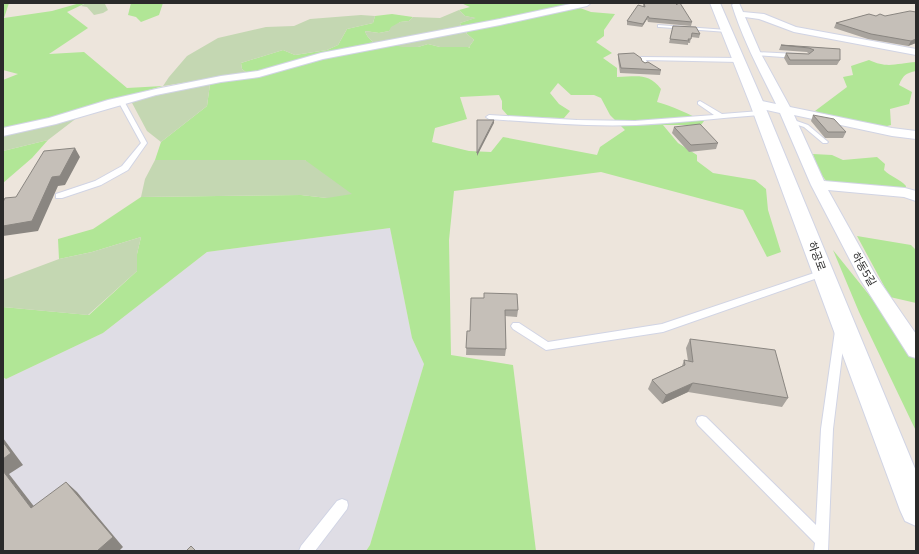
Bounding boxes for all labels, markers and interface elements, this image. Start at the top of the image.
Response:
street label: 하공로 [805,239,829,273]
street label: 하동5길 [849,249,879,289]

